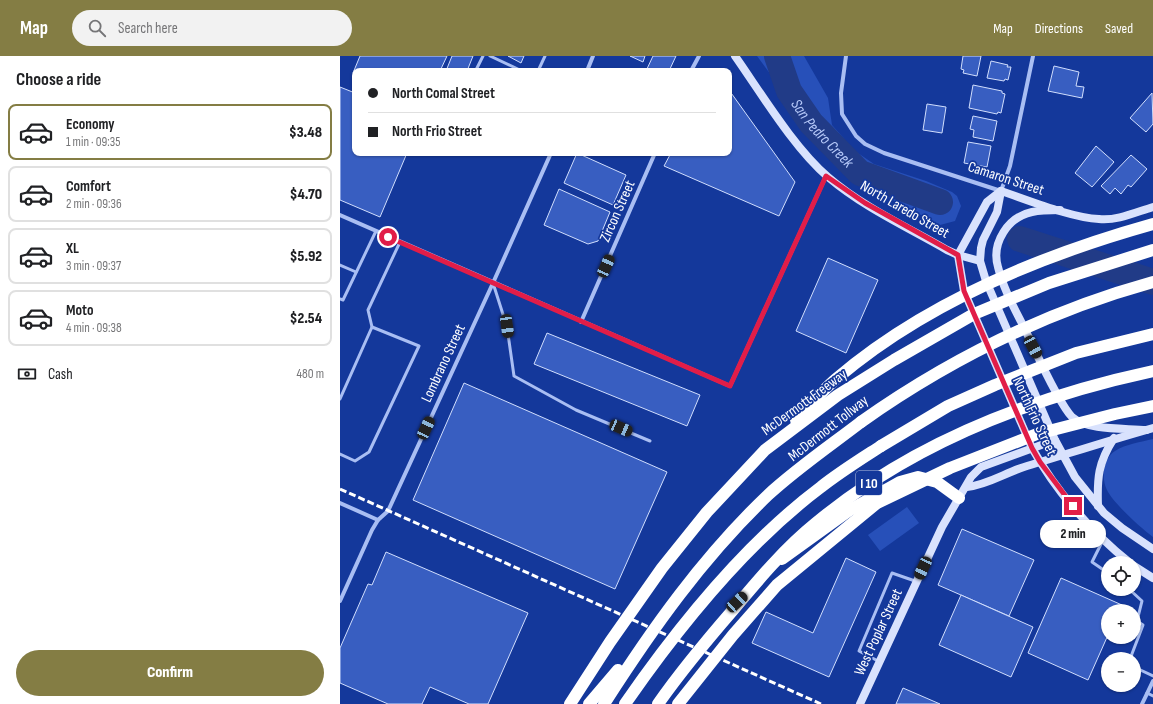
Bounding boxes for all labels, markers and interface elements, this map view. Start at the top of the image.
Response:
search box [72,10,352,46]
text: Map [20,17,48,40]
icon: search [86,17,108,39]
text: Search here [118,19,178,38]
text: Map [993,20,1013,37]
text: Directions [1035,20,1083,37]
text: Saved [1105,20,1133,37]
text: Choose a ride [16,69,101,90]
text: North Comal Street [392,84,495,103]
water label: San Pedro Creek [786,96,858,173]
icon: car [18,114,54,150]
text: Economy [66,115,115,134]
text: North Frio Street [392,122,482,141]
text: $3.48 [289,123,322,142]
text: 1 min · 09:35 [66,134,120,150]
street label: Camaron Street [965,157,1047,200]
icon: car [18,176,54,212]
street label: North Laredo Street [857,176,953,243]
text: Comfort [66,177,111,196]
street label: Zircon Street [595,177,640,245]
text: $4.70 [290,185,322,204]
text: 2 min · 09:36 [66,196,122,212]
route start [379,228,397,246]
icon: car [18,238,54,274]
text: XL [66,239,79,258]
text: $5.92 [290,247,322,266]
car [596,253,616,279]
text: 3 min · 09:37 [66,258,121,274]
icon: car [18,300,54,336]
text: Moto [66,301,93,320]
text: $2.54 [290,309,322,328]
car [499,313,515,339]
text: 4 min · 09:38 [66,320,122,336]
street label: Lombrano Street [417,321,470,405]
car [1022,334,1044,360]
icon: cash [16,363,38,385]
text: Cash [48,365,73,384]
street label: McDermott Freeway [758,365,851,440]
text: 480 m [297,366,324,382]
street label: North Frio Street [1008,374,1061,459]
street label: McDermott Tollway [784,391,872,466]
car [415,415,437,441]
car [608,418,634,438]
road number: I 10 [856,471,882,495]
route end [1064,497,1082,515]
callout: 2 min [1040,520,1106,548]
text: 2 min [1060,526,1086,542]
car [912,555,934,581]
map controls [1101,556,1141,692]
button: locate [1101,556,1141,596]
street label: West Poplar Street [850,585,907,679]
car [724,589,750,615]
button: + [1101,604,1141,644]
button: Confirm [16,650,324,696]
button: − [1101,652,1141,692]

